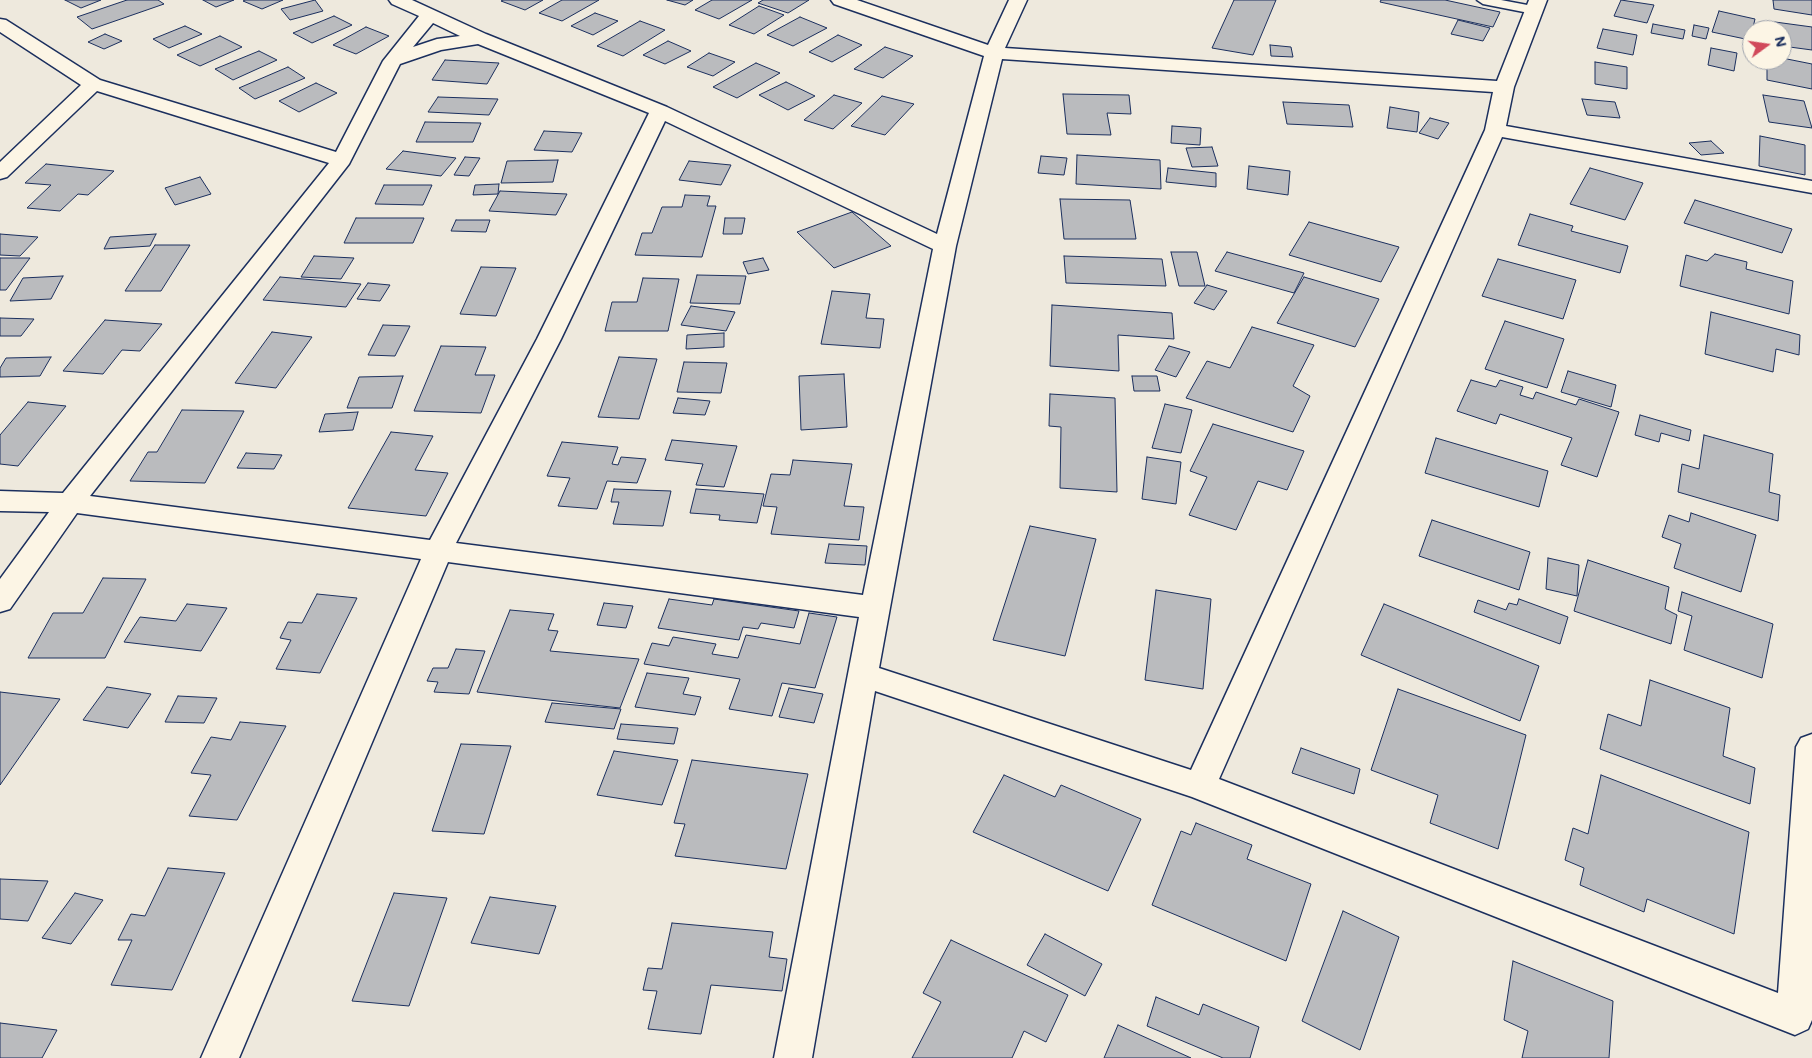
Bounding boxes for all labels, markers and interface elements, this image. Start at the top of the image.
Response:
north arrow [1742,20,1792,70]
text: N [1771,34,1792,49]

